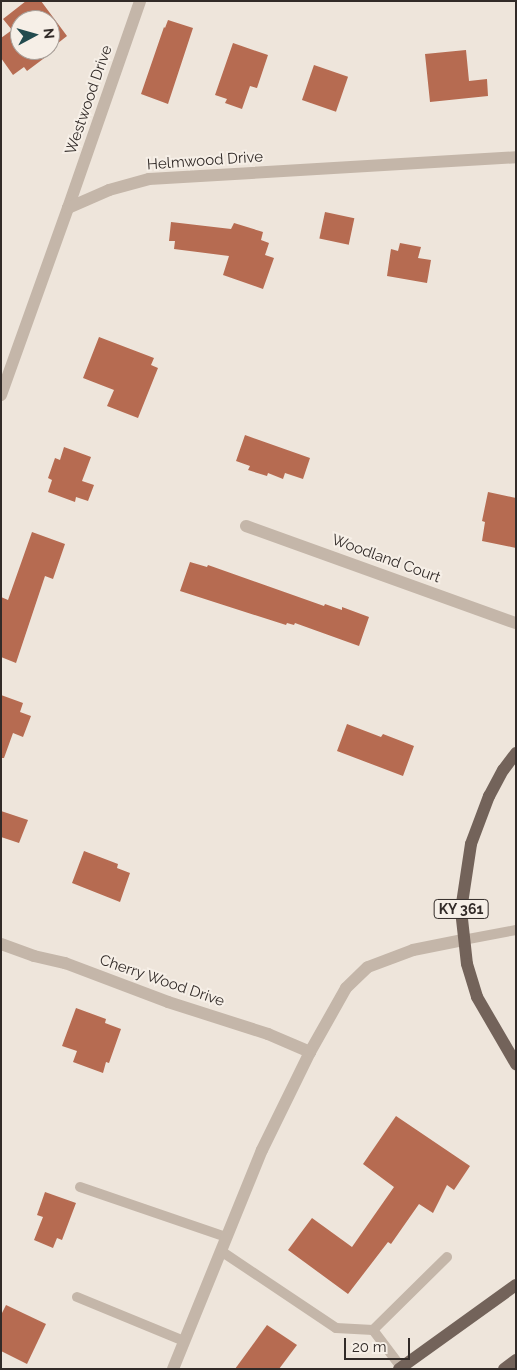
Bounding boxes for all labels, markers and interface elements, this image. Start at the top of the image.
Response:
north arrow [10,10,60,60]
text: N [40,27,57,40]
street label: Westwood Drive [62,43,116,157]
street label: Helmwood Drive [146,148,264,174]
street label: Woodland Court [329,531,443,587]
road number: KY 361 [432,898,490,921]
street label: Cherry Wood Drive [97,951,227,1011]
scale bar [347,1328,413,1360]
text: 20 m [352,1338,387,1356]

